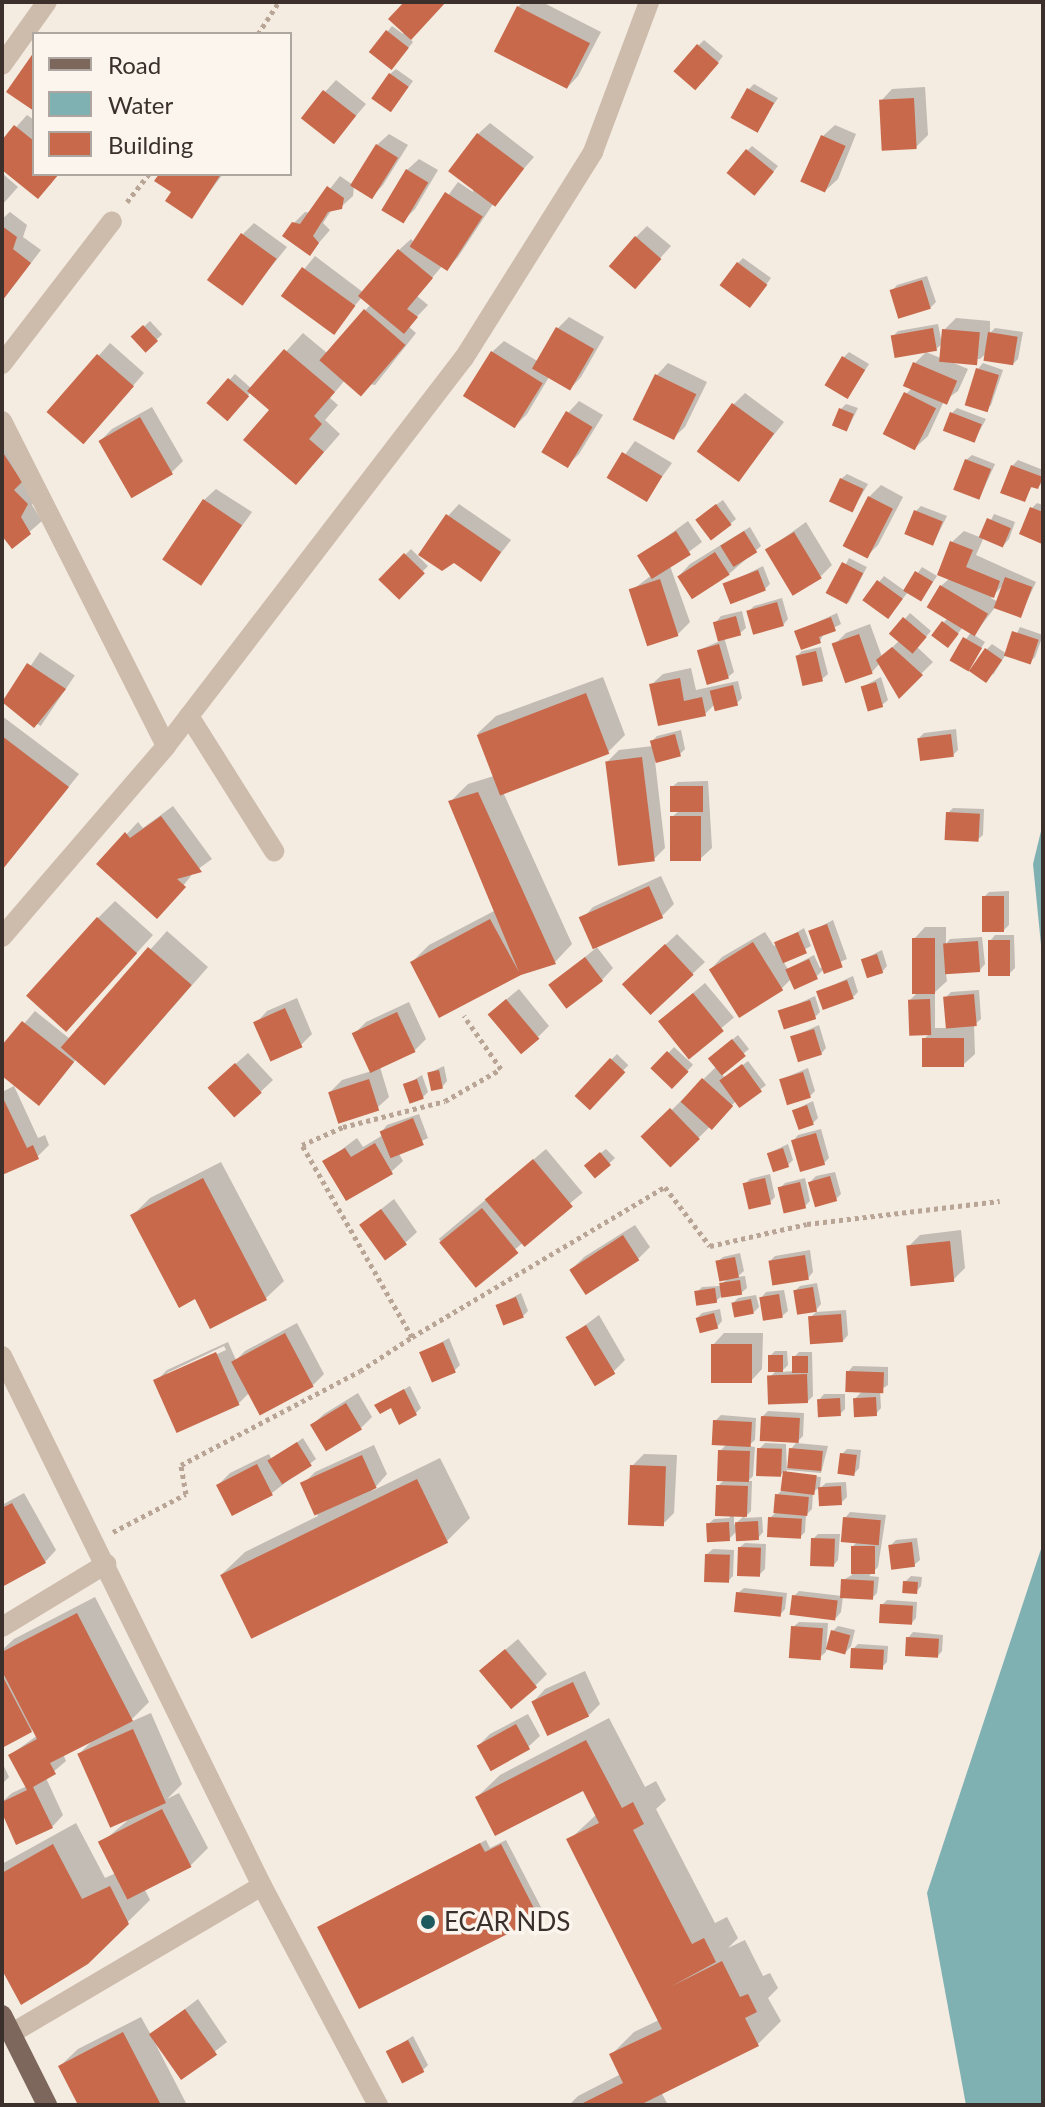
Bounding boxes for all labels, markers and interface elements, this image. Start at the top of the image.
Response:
legend [32,32,292,176]
text: Road [108,50,161,79]
text: Water [108,90,173,119]
text: Building [108,130,193,159]
place label: ECAR NDS [444,1906,570,1938]
marker: ECAR NDS [419,1913,437,1931]

